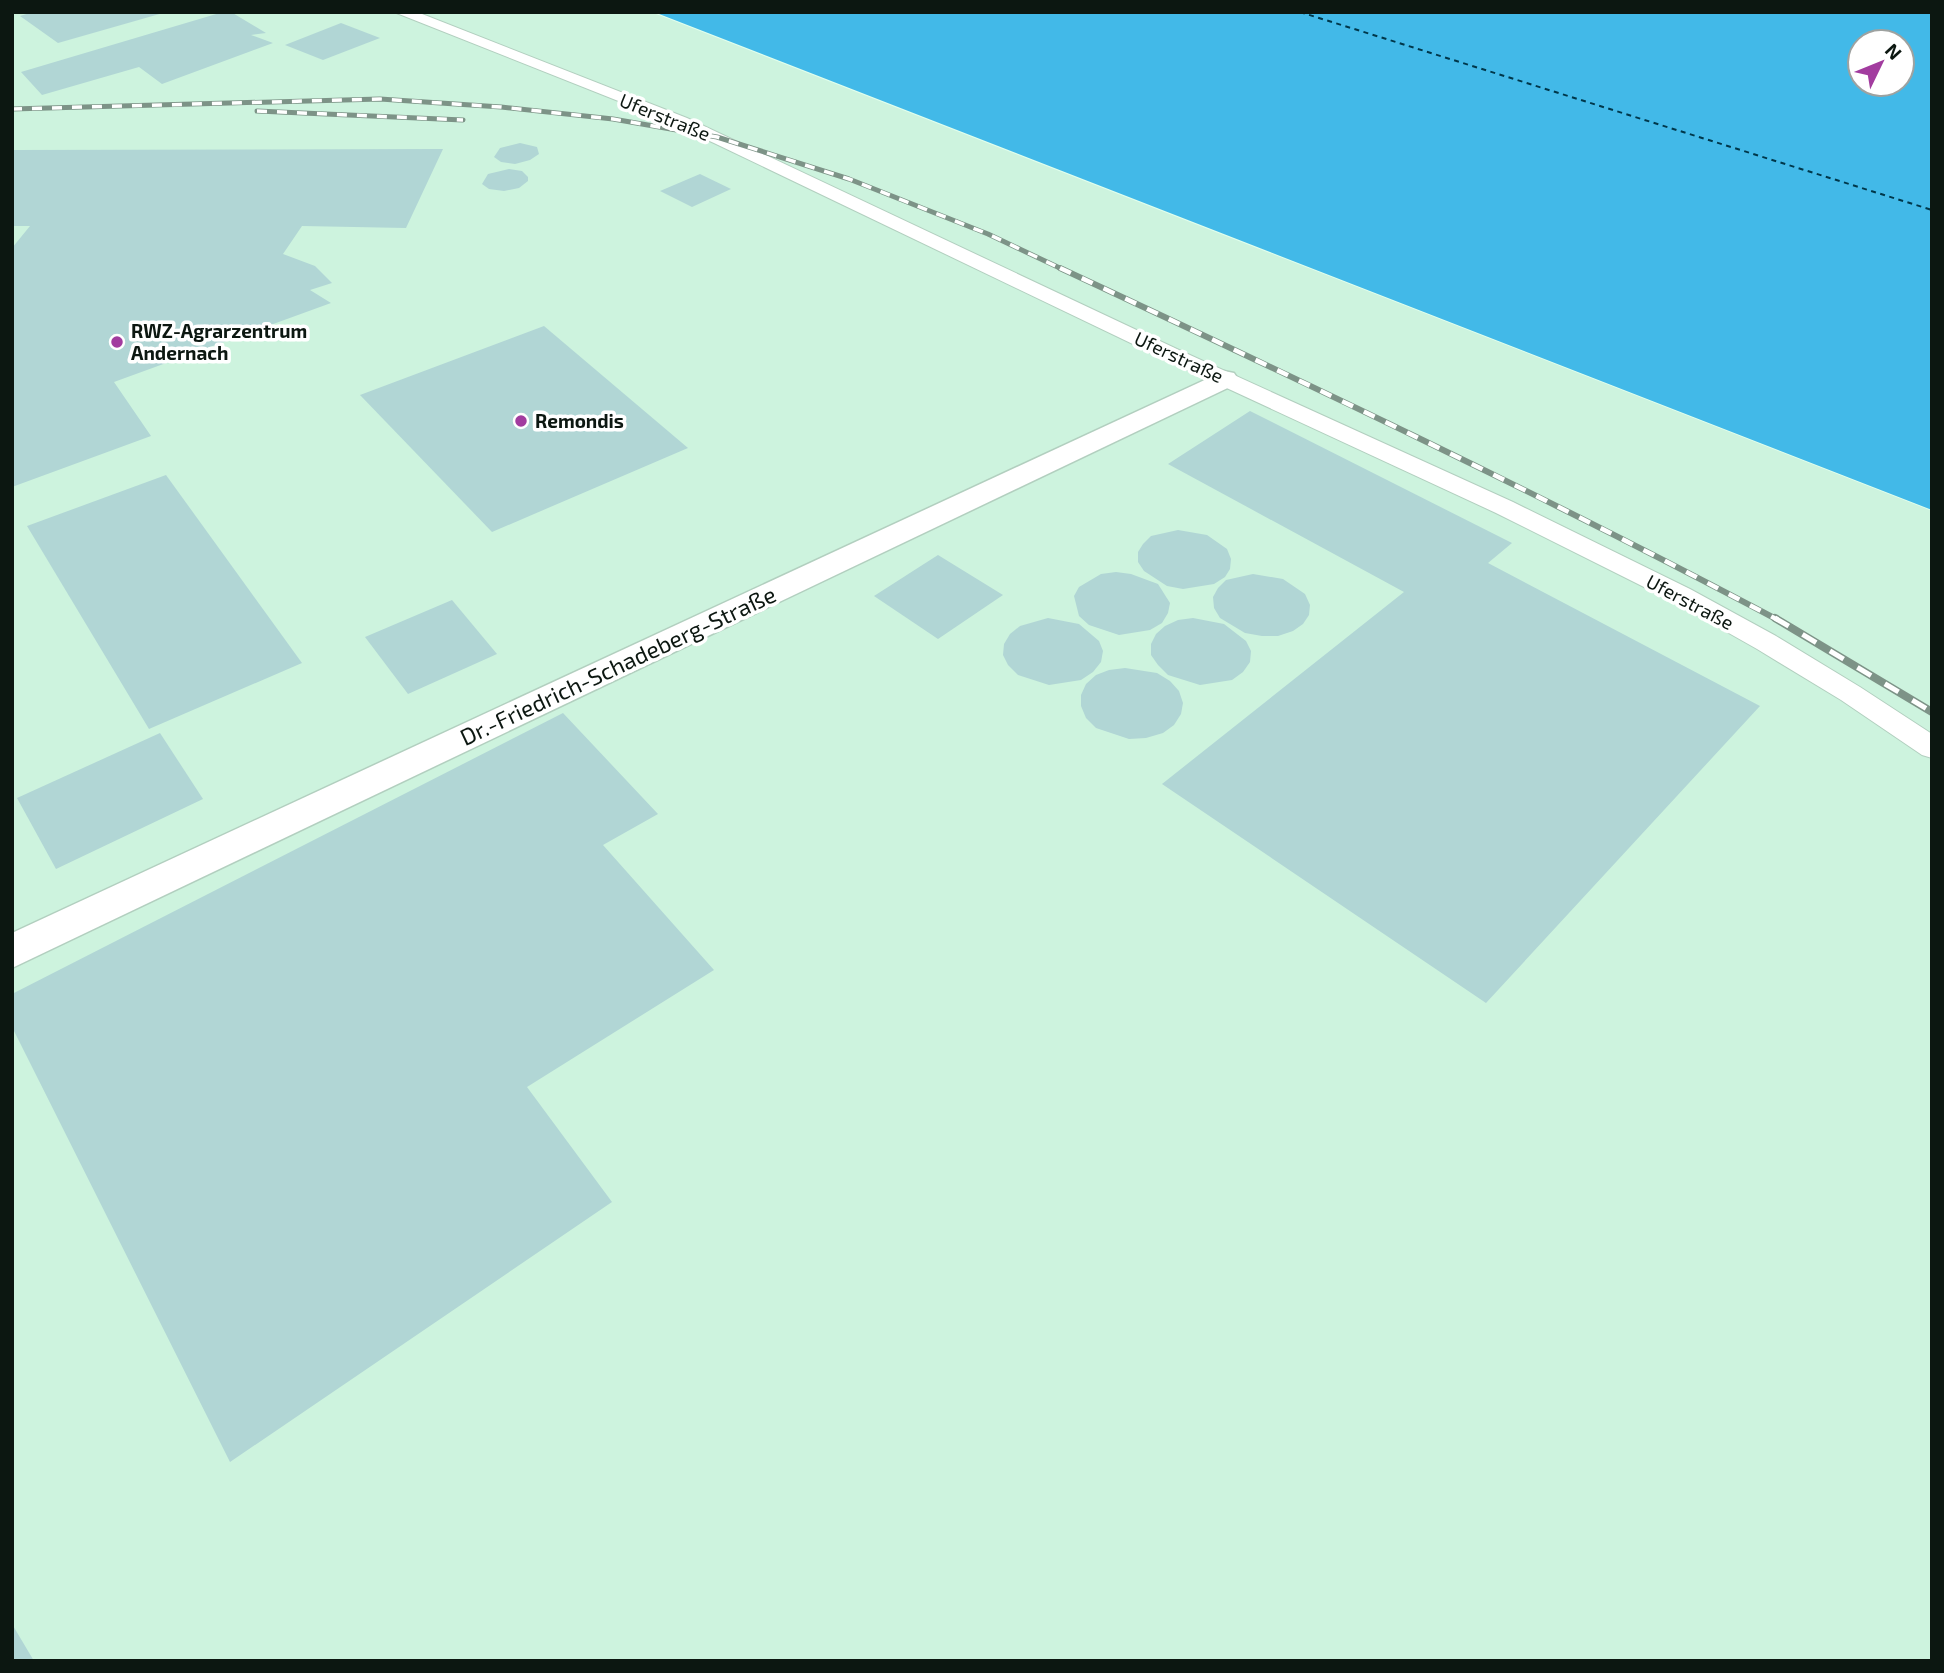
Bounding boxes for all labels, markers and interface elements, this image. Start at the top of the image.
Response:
north arrow [1846,28,1916,98]
text: N [1881,38,1907,64]
street label: Uferstraße [617,88,714,145]
place label: RWZ-Agrarzentrum Andernach [131,319,307,364]
street label: Uferstraße [1131,326,1227,387]
marker: RWZ-Agrarzentrum Andernach [109,334,125,350]
place label: Remondis [535,409,624,432]
marker: Remondis [513,413,529,429]
street label: Uferstraße [1643,569,1738,634]
street label: Dr.-Friedrich-Schadeberg-Straße [455,579,780,751]

